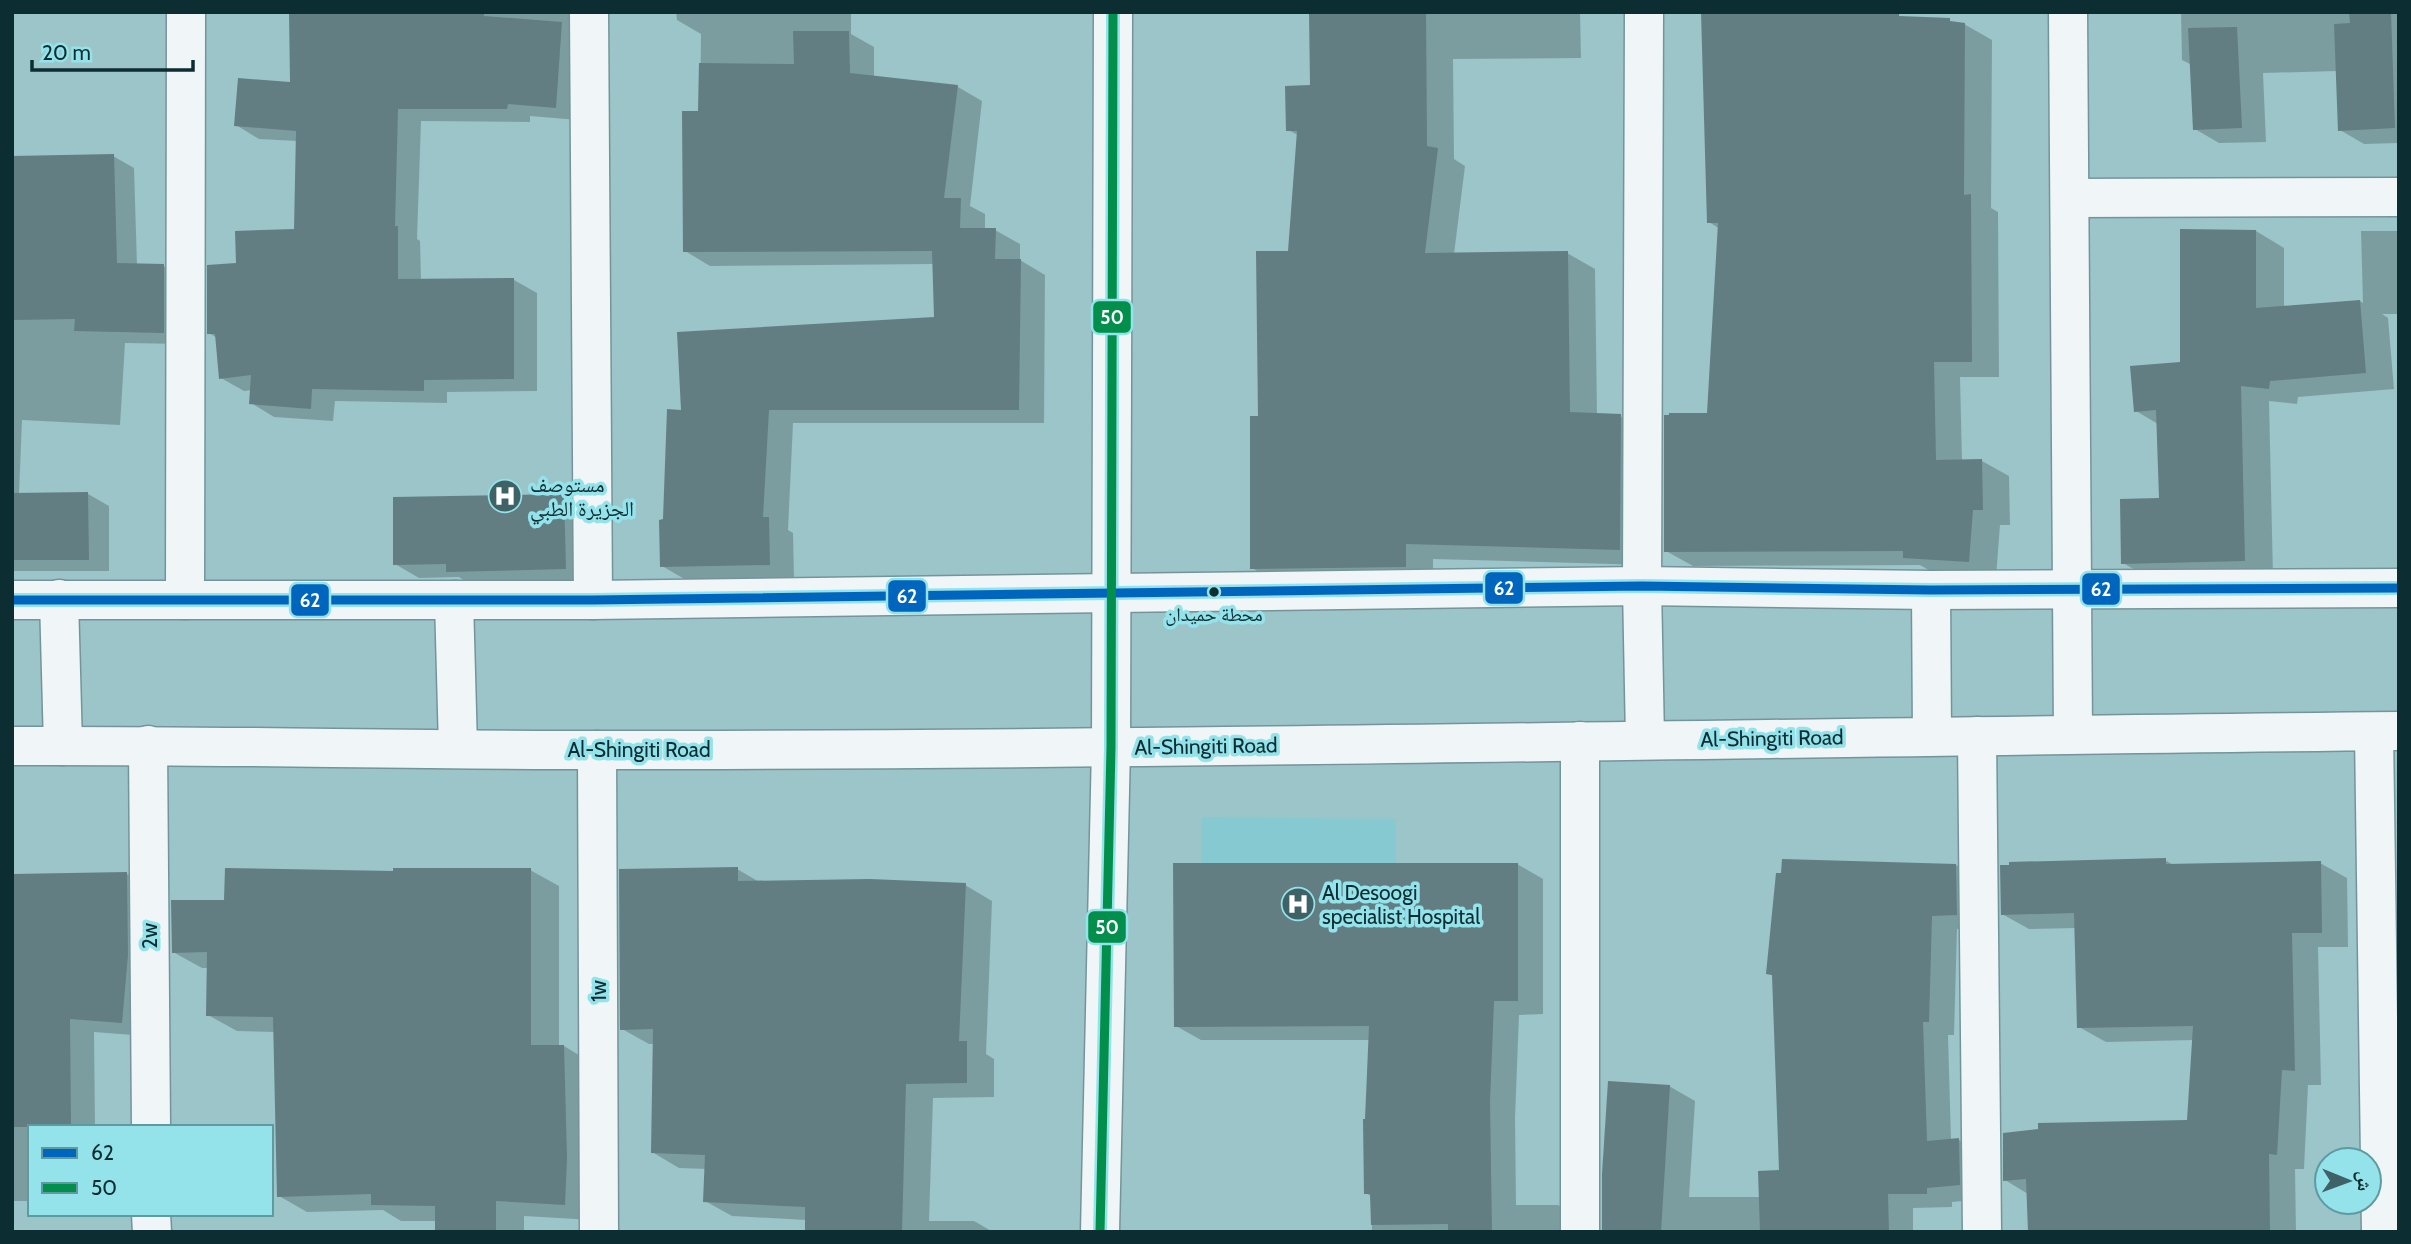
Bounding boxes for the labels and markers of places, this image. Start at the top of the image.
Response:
place label: مستوصف الجزيرة الطبي [530,472,634,525]
hospital icon: مستوصف الجزيرة الطبي [486,477,524,515]
marker: محطة حميدان [1207,585,1221,599]
place label: محطة حميدان [1165,603,1263,626]
place label: Al Desoogi specialist Hospital [1322,880,1480,929]
hospital icon: Al Desoogi specialist Hospital [1279,885,1317,923]

